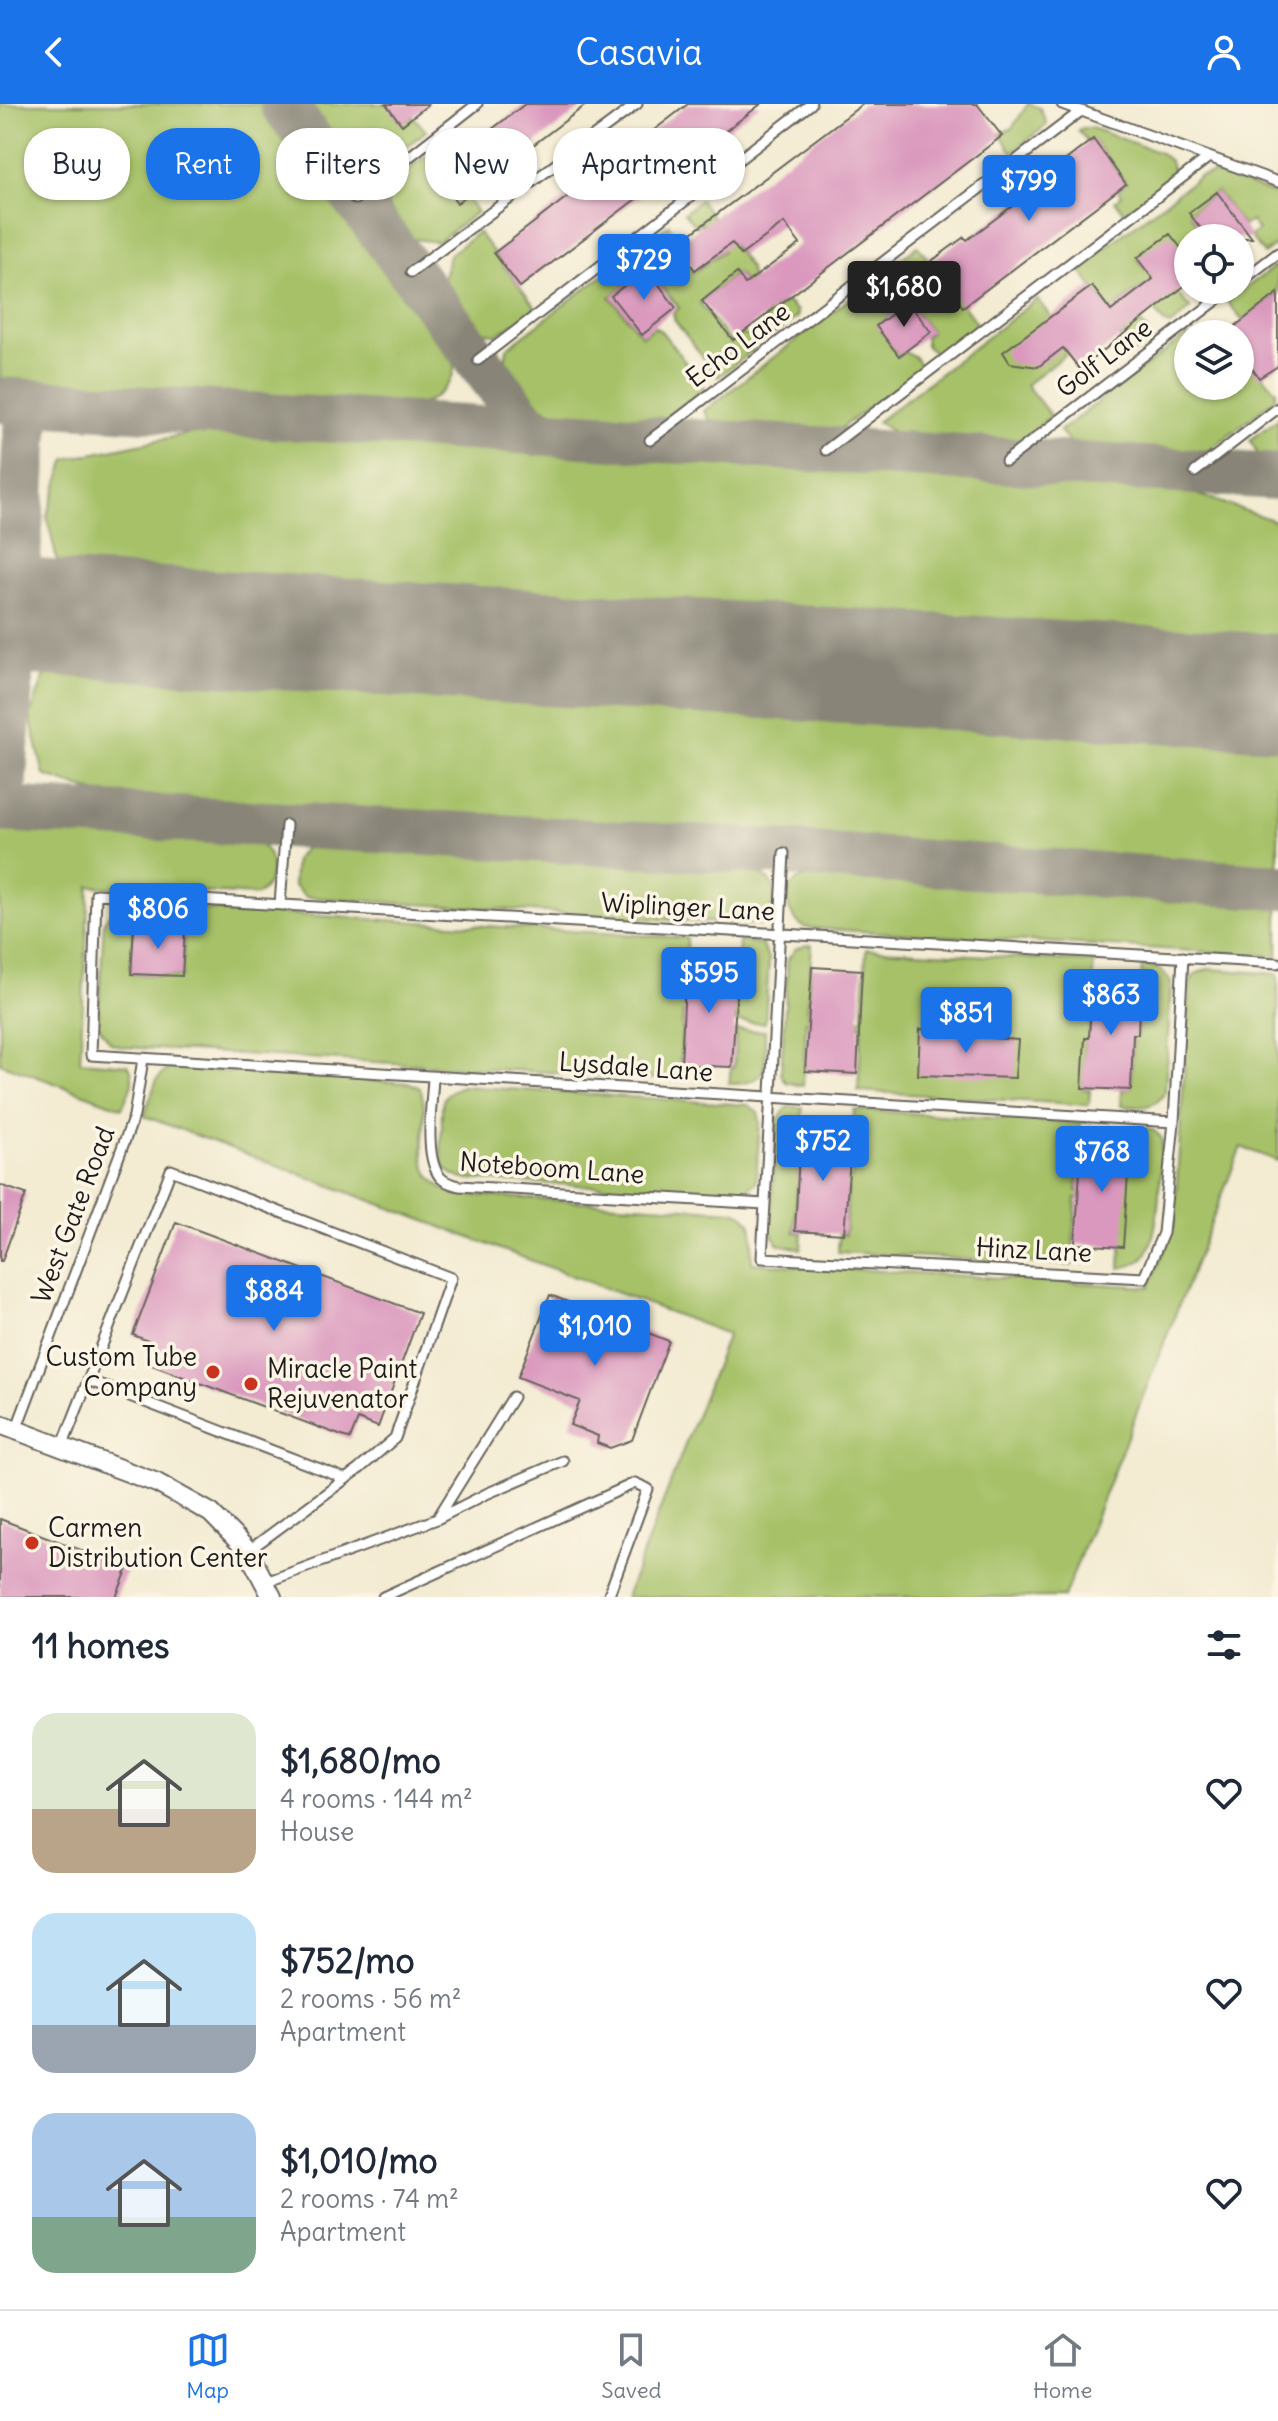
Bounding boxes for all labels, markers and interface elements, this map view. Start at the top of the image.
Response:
icon: back [32,30,76,74]
text: Casavia [576,30,702,75]
icon: person [1202,30,1246,74]
chip: Buy [24,128,130,200]
chip: Rent [146,128,260,200]
chip: Filters [276,128,409,200]
chip: New [425,128,537,200]
chip: Apartment [553,128,745,200]
pin: $799 [982,155,1076,223]
text: $799 [1000,164,1058,197]
map controls [1174,224,1254,400]
button: locate [1174,224,1254,304]
pin: $729 [597,234,691,302]
text: $729 [616,243,672,276]
pin: $1,680 [839,261,969,329]
text: $1,680 [866,270,942,303]
street label: Echo Lane [679,295,796,394]
street label: Golf Lane [1049,311,1158,404]
button: layers [1174,320,1254,400]
pin: $806 [111,883,205,951]
street label: Wiplinger Lane [600,885,776,928]
text: $806 [127,892,189,925]
pin: $595 [662,947,756,1015]
text: $595 [679,956,739,989]
pin: $863 [1064,969,1158,1037]
text: $863 [1081,978,1141,1011]
pin: $851 [919,987,1013,1055]
text: $851 [939,996,993,1029]
street label: Lysdale Lane [558,1045,714,1088]
pin: $752 [776,1115,870,1183]
street label: West Gate Road [24,1122,121,1308]
text: $752 [795,1124,851,1157]
pin: $768 [1055,1126,1149,1194]
text: $768 [1074,1135,1130,1168]
street label: Noteboom Lane [459,1145,646,1190]
street label: Hinz Lane [975,1230,1093,1269]
pin: $884 [227,1265,321,1333]
text: $884 [244,1274,304,1307]
pin: $1,010 [530,1300,660,1368]
text: $1,010 [558,1309,632,1342]
place label: Custom Tube Company [46,1340,197,1403]
place label: Miracle Paint Rejuvenator [267,1352,418,1415]
marker: Custom Tube Company [204,1363,222,1381]
marker: Miracle Paint Rejuvenator [242,1375,260,1393]
place label: Carmen Distribution Center [48,1511,268,1574]
marker: Carmen Distribution Center [23,1534,41,1552]
icon: filters [1202,1623,1246,1667]
text: 11 homes [32,1624,169,1667]
text: $1,680/mo [280,1739,441,1782]
icon: home [96,1745,192,1841]
icon: heart [1202,1771,1246,1815]
text: 4 rooms · 144 m² [280,1782,473,1815]
text: House [280,1815,354,1848]
text: $752/mo [280,1939,415,1982]
icon: home [96,1945,192,2041]
icon: heart [1202,1971,1246,2015]
text: 2 rooms · 56 m² [280,1982,461,2015]
text: Apartment [280,2015,406,2048]
text: $1,010/mo [280,2139,438,2182]
icon: home [96,2145,192,2241]
icon: heart [1202,2171,1246,2215]
text: 2 rooms · 74 m² [280,2182,459,2215]
text: Apartment [280,2215,406,2248]
tab: Map [186,2328,230,2404]
tab: Saved [601,2328,661,2404]
tab: Home [1033,2328,1092,2404]

